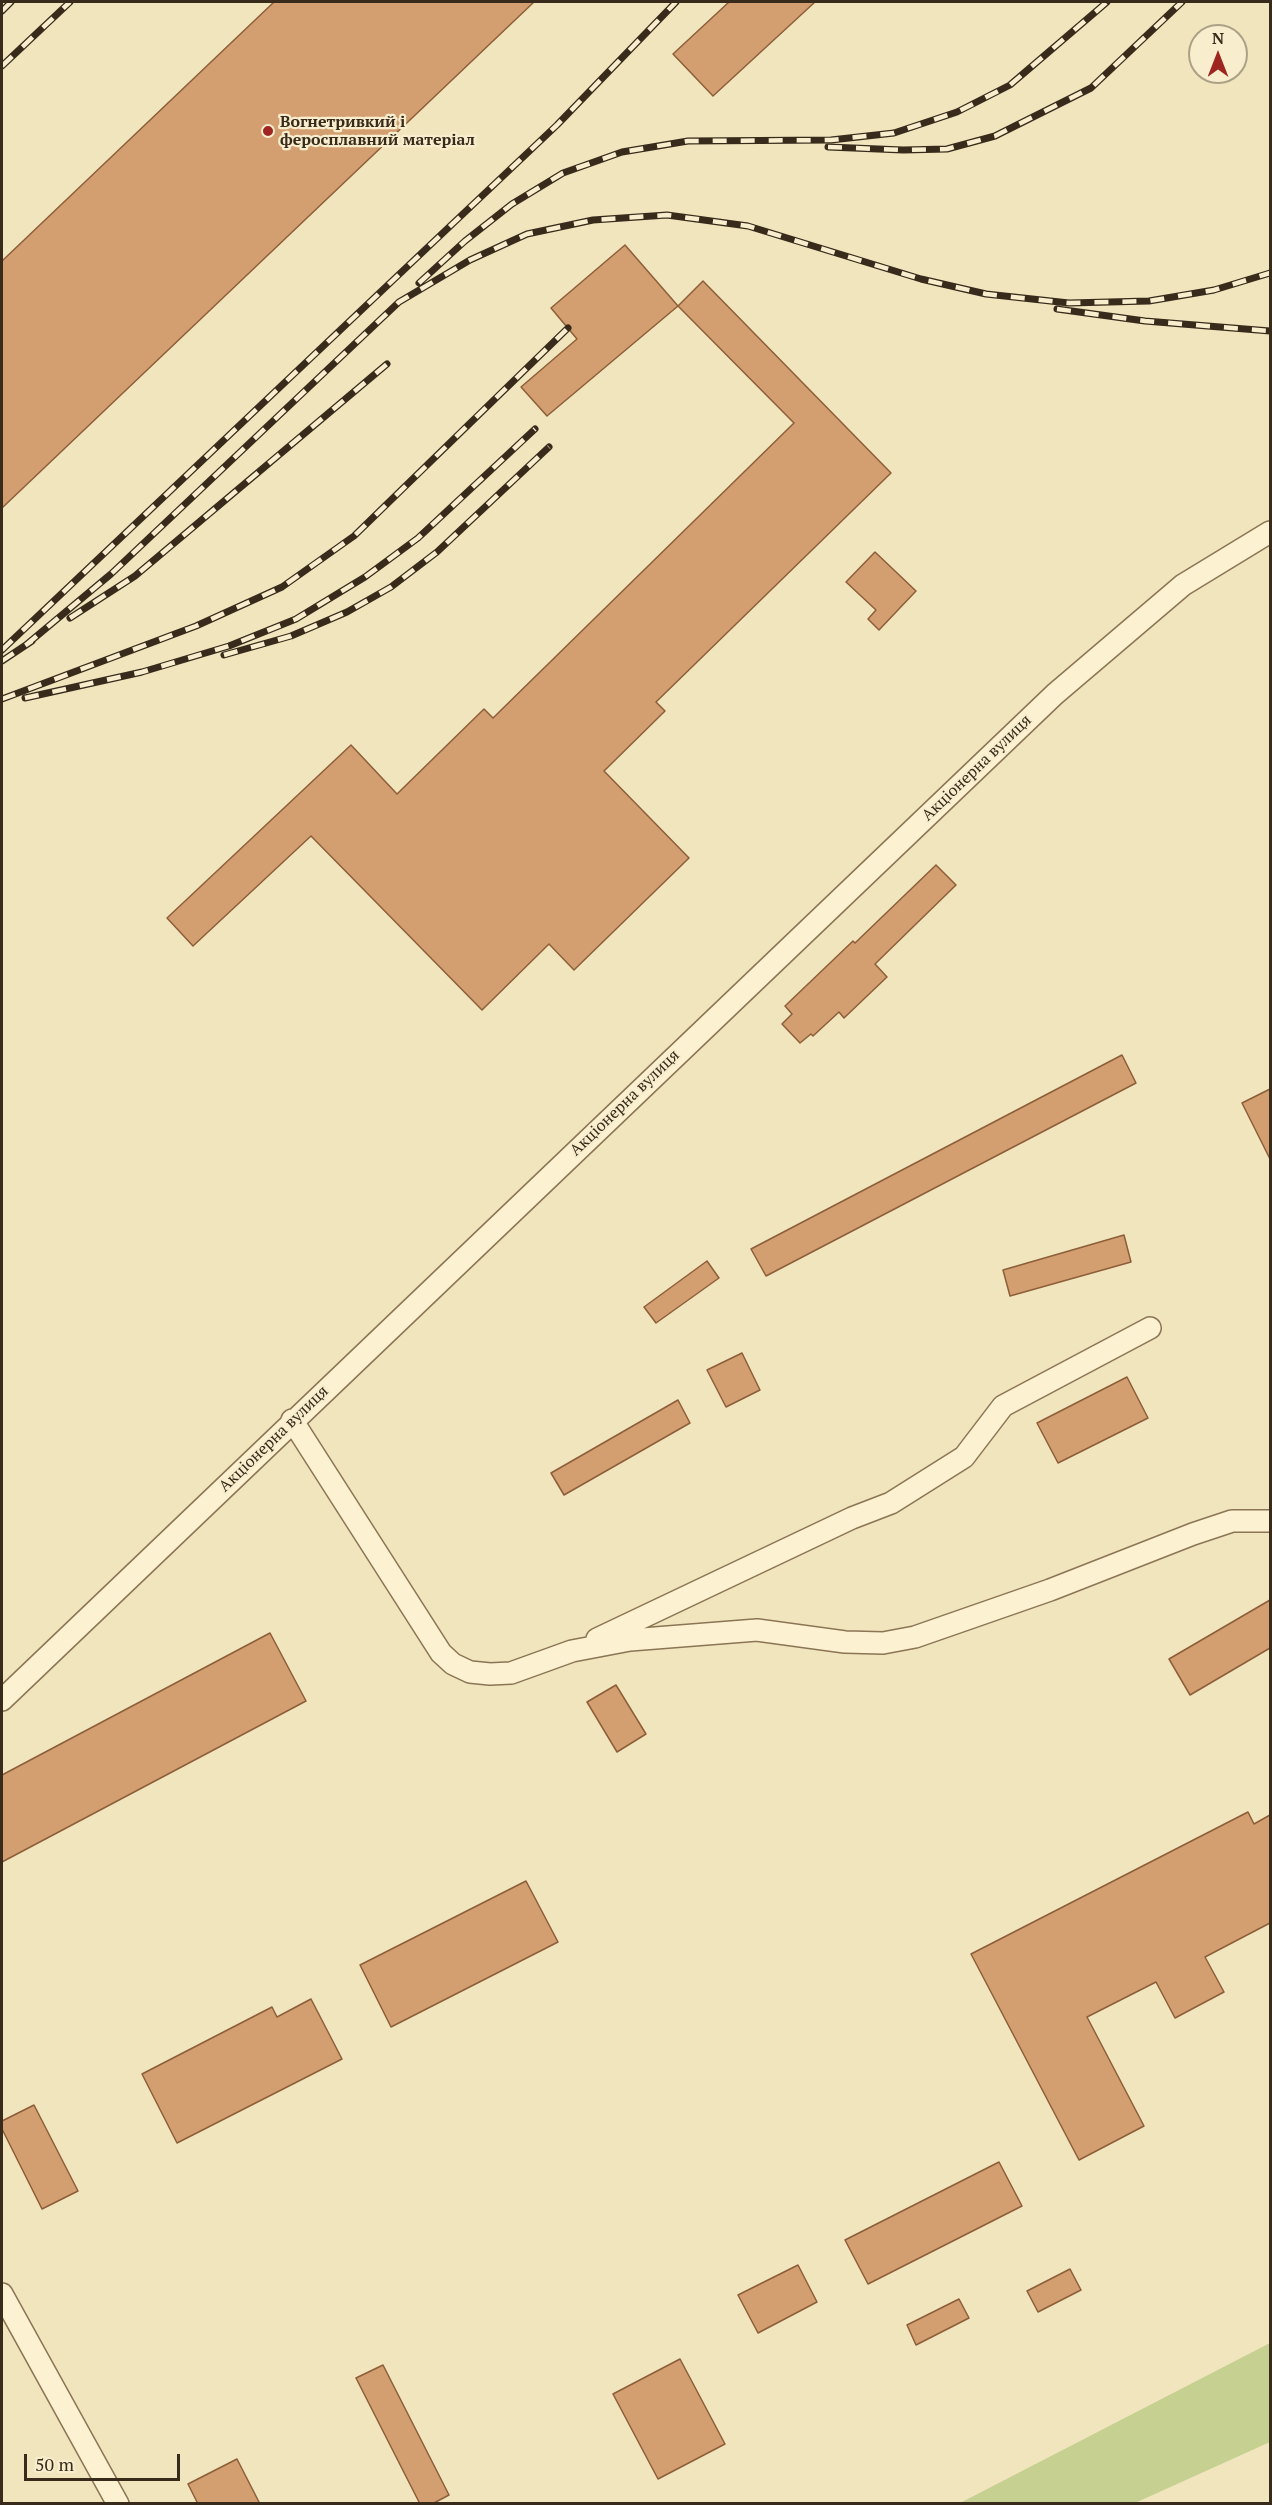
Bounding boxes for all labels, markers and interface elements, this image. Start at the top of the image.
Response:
north arrow [1188,24,1248,84]
text: N [1212,27,1224,49]
place label: Вогнетривкий і феросплавний матеріал [280,112,475,150]
marker: Вогнетривкий і феросплавний матеріал [261,124,275,138]
street label: Акціонерна вулиця [918,711,1036,825]
street label: Акціонерна вулиця [566,1046,684,1160]
street label: Акціонерна вулиця [215,1382,333,1496]
scale bar [27,2442,183,2480]
text: 50 m [35,2452,74,2476]

